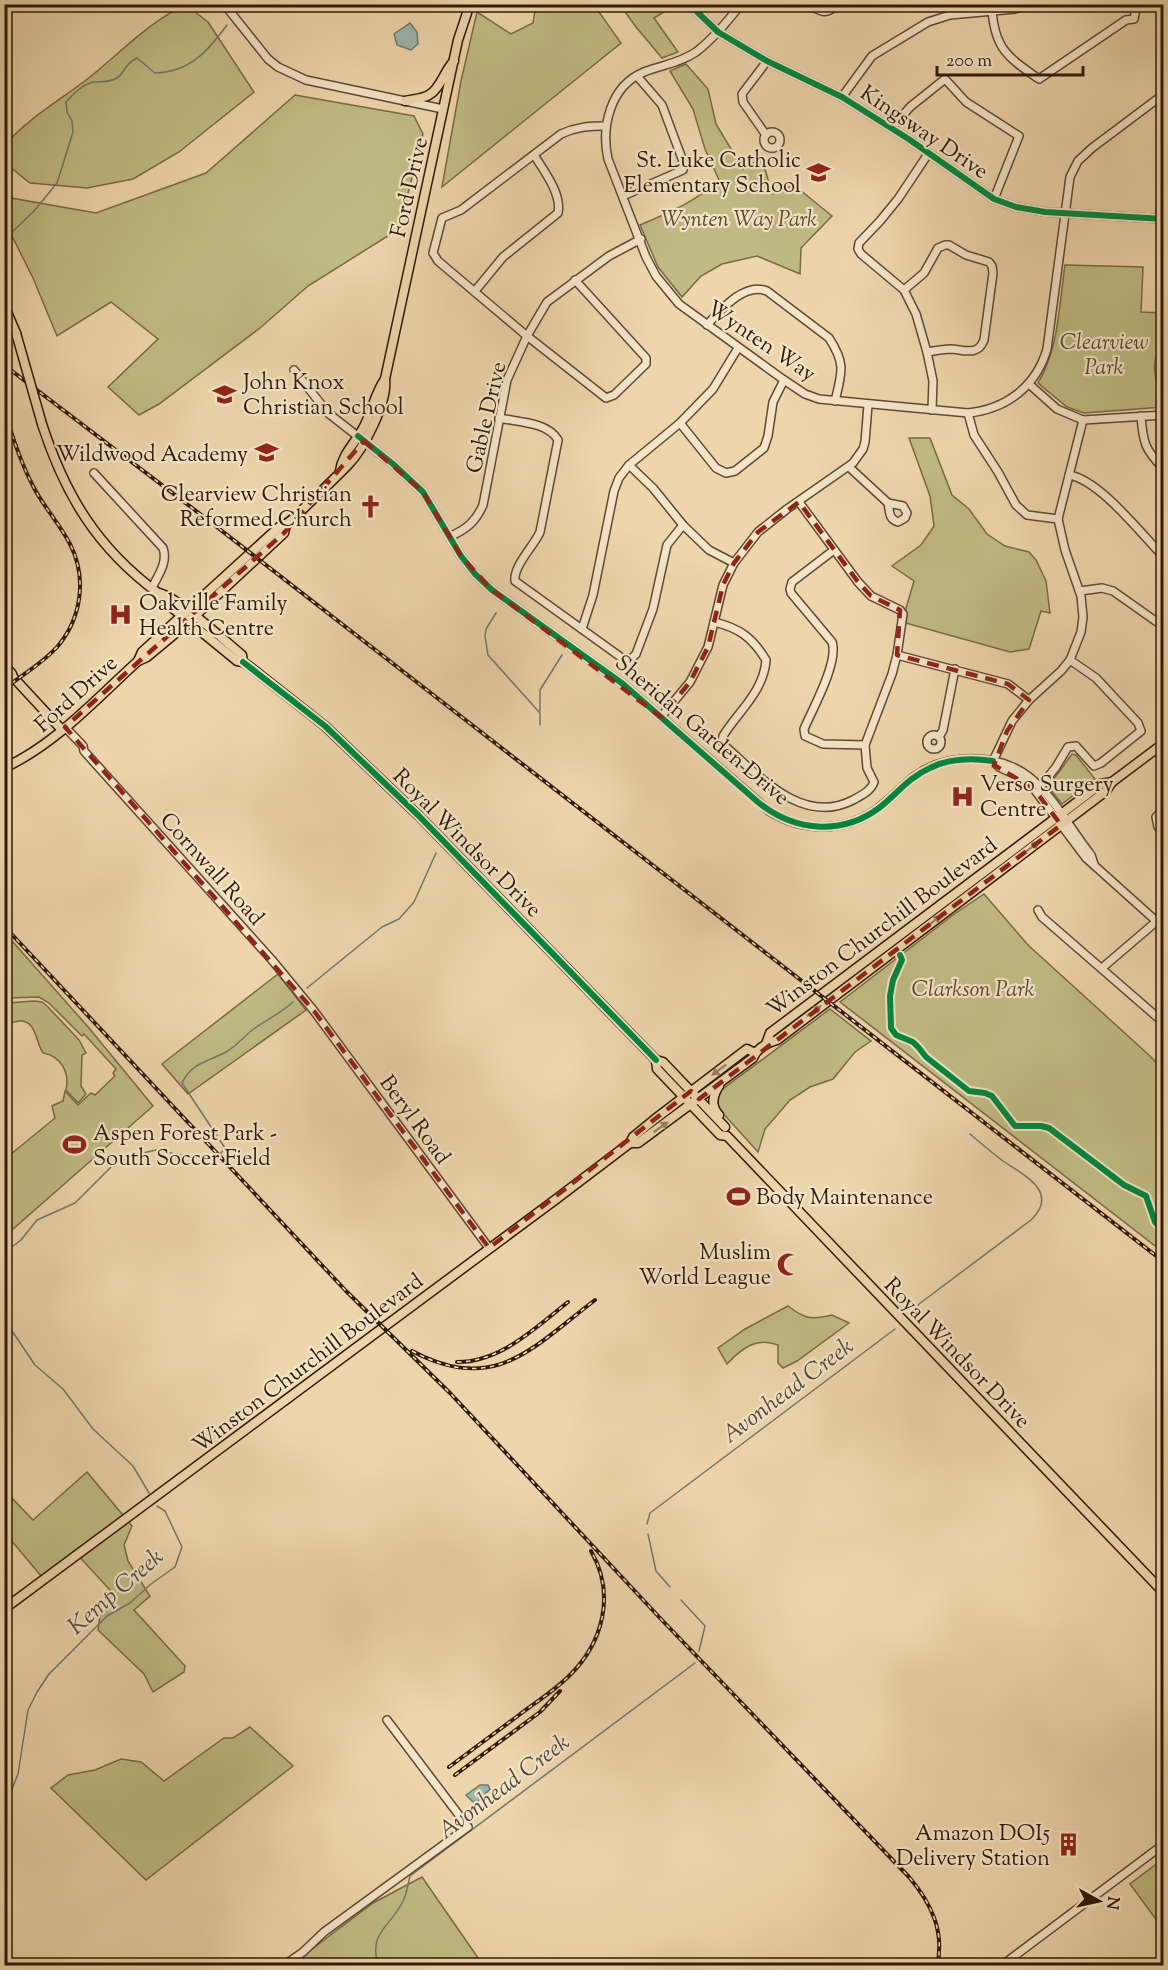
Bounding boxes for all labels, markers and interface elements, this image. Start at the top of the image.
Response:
scale bar [937,39,1082,77]
text: 200 m [946,49,992,75]
street label: Kingsway Drive [853,79,994,188]
street label: Ford Drive [384,134,438,241]
place label: St. Luke Catholic Elementary School [624,146,801,203]
school or university icon: St. Luke Catholic Elementary School [806,159,832,185]
park label: Wynten Way Park [661,205,817,237]
street label: Wynten Way [699,294,822,391]
park label: Clearview Park [1060,328,1148,385]
street label: Gable Drive [460,359,516,477]
place label: John Knox Christian School [242,368,404,425]
school or university icon: John Knox Christian School [212,381,238,407]
place label: Wildwood Academy [56,440,248,472]
school or university icon: Wildwood Academy [253,440,279,466]
place label: Clearview Christian Reformed Church [161,480,352,537]
church icon: Clearview Christian Reformed Church [357,493,383,519]
place label: Oakville Family Health Centre [139,589,288,646]
hospital icon: Oakville Family Health Centre [108,602,134,628]
street label: Sheridan Garden Drive [607,648,796,814]
street label: Ford Drive [28,649,126,741]
street label: Royal Windsor Drive [384,762,548,926]
place label: Verso Surgery Centre [980,770,1114,827]
hospital icon: Verso Surgery Centre [949,783,975,809]
street label: Cornwall Road [151,806,270,934]
street label: Winston Churchill Boulevard [761,831,1005,1026]
one-way arrow [1024,841,1040,854]
one-way arrow [926,915,942,927]
park label: Clarkson Park [912,975,1034,1007]
one-way arrow [807,1006,822,1018]
one-way arrow [711,1064,727,1077]
street label: Beryl Road [370,1069,457,1172]
place label: Aspen Forest Park - South Soccer Field [93,1119,277,1176]
one-way arrow [653,1121,669,1133]
sports icon: Aspen Forest Park - South Soccer Field [62,1132,88,1158]
sports icon: Body Maintenance [725,1183,751,1209]
place label: Body Maintenance [756,1183,933,1215]
place label: Muslim World League [638,1238,771,1295]
mosque icon: Muslim World League [776,1251,802,1277]
street label: Winston Churchill Boulevard [187,1267,431,1462]
street label: Royal Windsor Drive [875,1271,1037,1437]
water label: Avonhead Creek [715,1331,861,1453]
water label: Kemp Creek [61,1541,172,1644]
water label: Avonhead Creek [431,1727,577,1849]
place label: Amazon DOI5 Delivery Station [896,1819,1050,1876]
building icon: Amazon DOI5 Delivery Station [1055,1832,1081,1858]
north arrow [1069,1871,1129,1931]
text: N [1099,1895,1124,1911]

